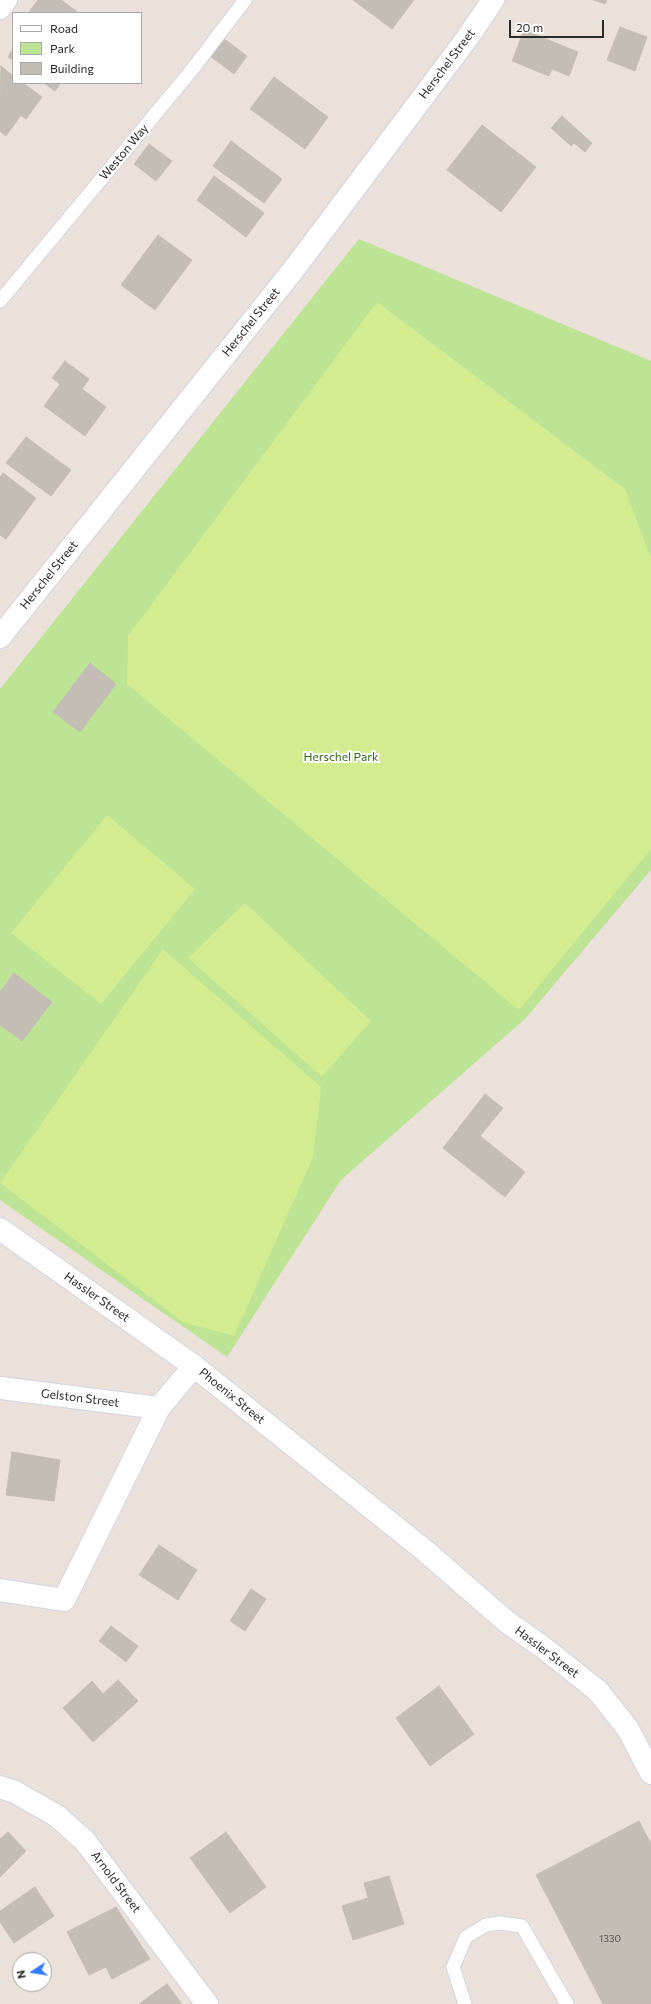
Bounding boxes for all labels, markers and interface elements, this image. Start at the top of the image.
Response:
legend [12,12,142,84]
scale bar [511,12,606,38]
text: 20 m [516,20,543,34]
text: Road [50,21,78,35]
street label: Herschel Street [416,26,478,102]
text: Park [50,41,75,55]
text: Building [50,61,94,75]
street label: Weston Way [97,121,151,183]
street label: Herschel Street [219,285,283,359]
street label: Herschel Street [17,538,81,612]
park label: Herschel Park [304,750,378,764]
street label: Hassler Street [62,1269,132,1325]
street label: Phoenix Street [196,1365,268,1427]
street label: Gelston Street [40,1386,120,1410]
street label: Hassler Street [512,1623,582,1681]
street label: Arnold Street [88,1848,144,1916]
house number: 1330 [599,1933,621,1945]
north arrow [12,1952,52,1992]
text: N [14,1969,28,1980]

